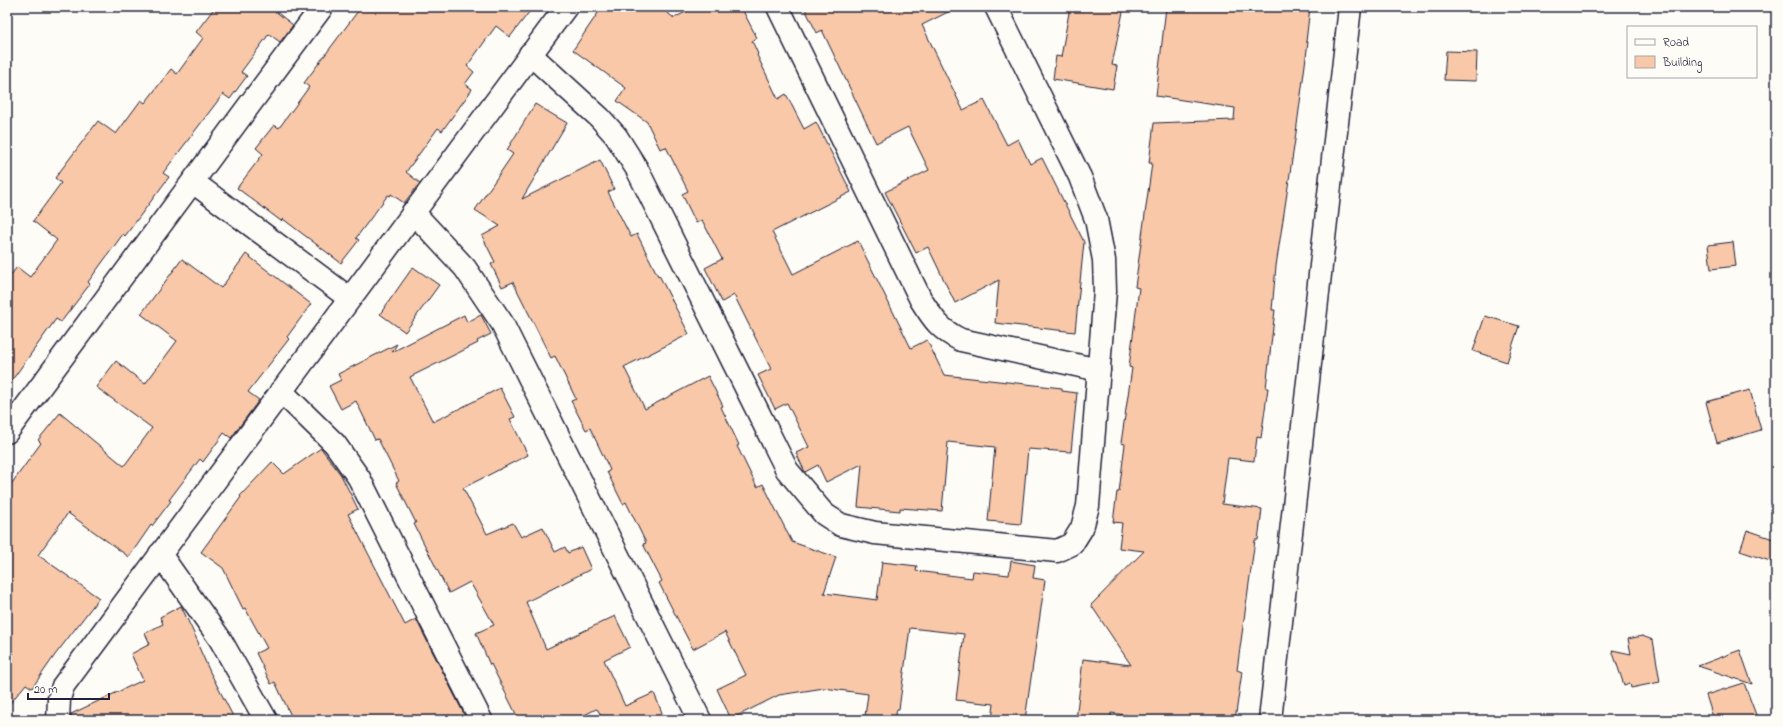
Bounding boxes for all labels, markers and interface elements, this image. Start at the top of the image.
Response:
legend [1627,26,1757,78]
text: Road [1663,34,1689,52]
text: Building [1662,54,1702,73]
scale bar [28,675,109,701]
text: 20 m [34,681,57,699]

